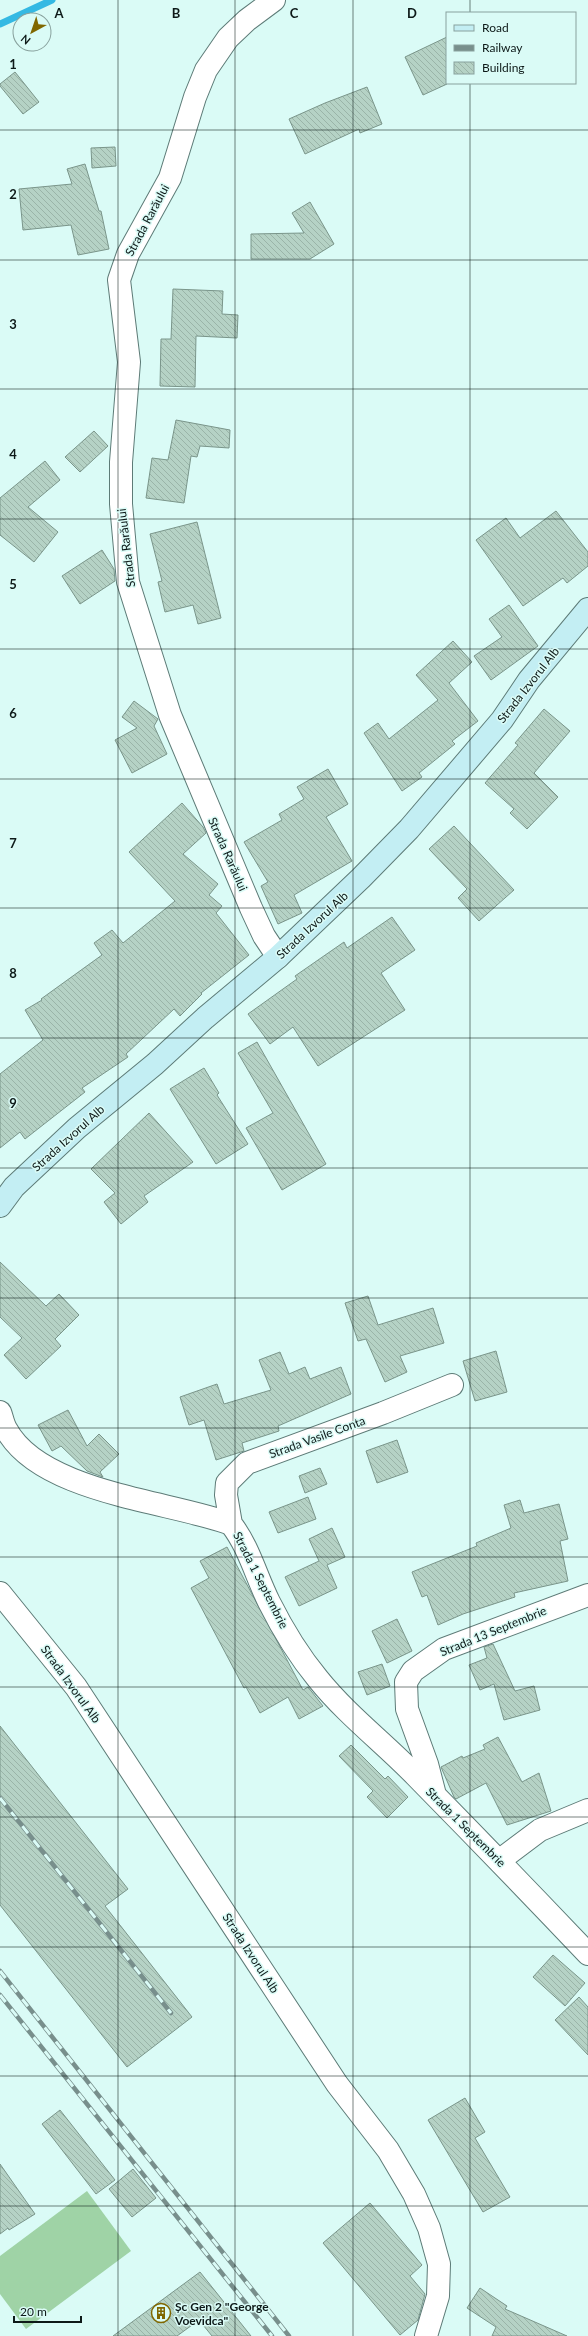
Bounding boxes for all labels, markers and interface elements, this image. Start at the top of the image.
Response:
text: A [53,5,64,21]
text: B [172,5,181,21]
text: C [290,5,299,21]
text: D [407,5,417,21]
north arrow [12,12,52,52]
legend [446,12,576,84]
text: Road [482,20,509,35]
text: N [18,32,33,48]
text: Railway [482,40,523,55]
text: 1 [9,56,17,72]
text: Building [482,60,525,75]
street label: Strada Rarăului [122,181,172,259]
text: 2 [9,186,17,202]
text: 3 [9,316,17,332]
text: 4 [9,446,17,462]
street label: Strada Rarăului [114,508,138,588]
text: 5 [9,576,17,592]
street label: Strada Izvorul Alb [494,644,562,726]
text: 6 [9,705,17,721]
street label: Strada Rarăului [205,815,251,893]
text: 7 [9,835,17,851]
street label: Strada Izvorul Alb [273,888,351,962]
text: 8 [9,965,17,981]
text: 9 [9,1095,17,1111]
street label: Strada Izvorul Alb [29,1101,107,1174]
street label: Strada Vasile Conta [267,1413,367,1461]
street label: Strada 1 Septembrie [230,1529,292,1631]
street label: Strada 13 Septembrie [437,1603,549,1659]
street label: Strada Izvorul Alb [38,1642,104,1726]
street label: Strada 1 Septembrie [423,1784,509,1870]
street label: Strada Izvorul Alb [220,1910,283,1996]
scale bar [14,2298,81,2324]
place label: Șc Gen 2 "George Voevidca" [174,2299,269,2328]
building icon: Șc Gen 2 "George Voevidca" [150,2302,172,2324]
text: 20 m [20,2304,47,2319]

